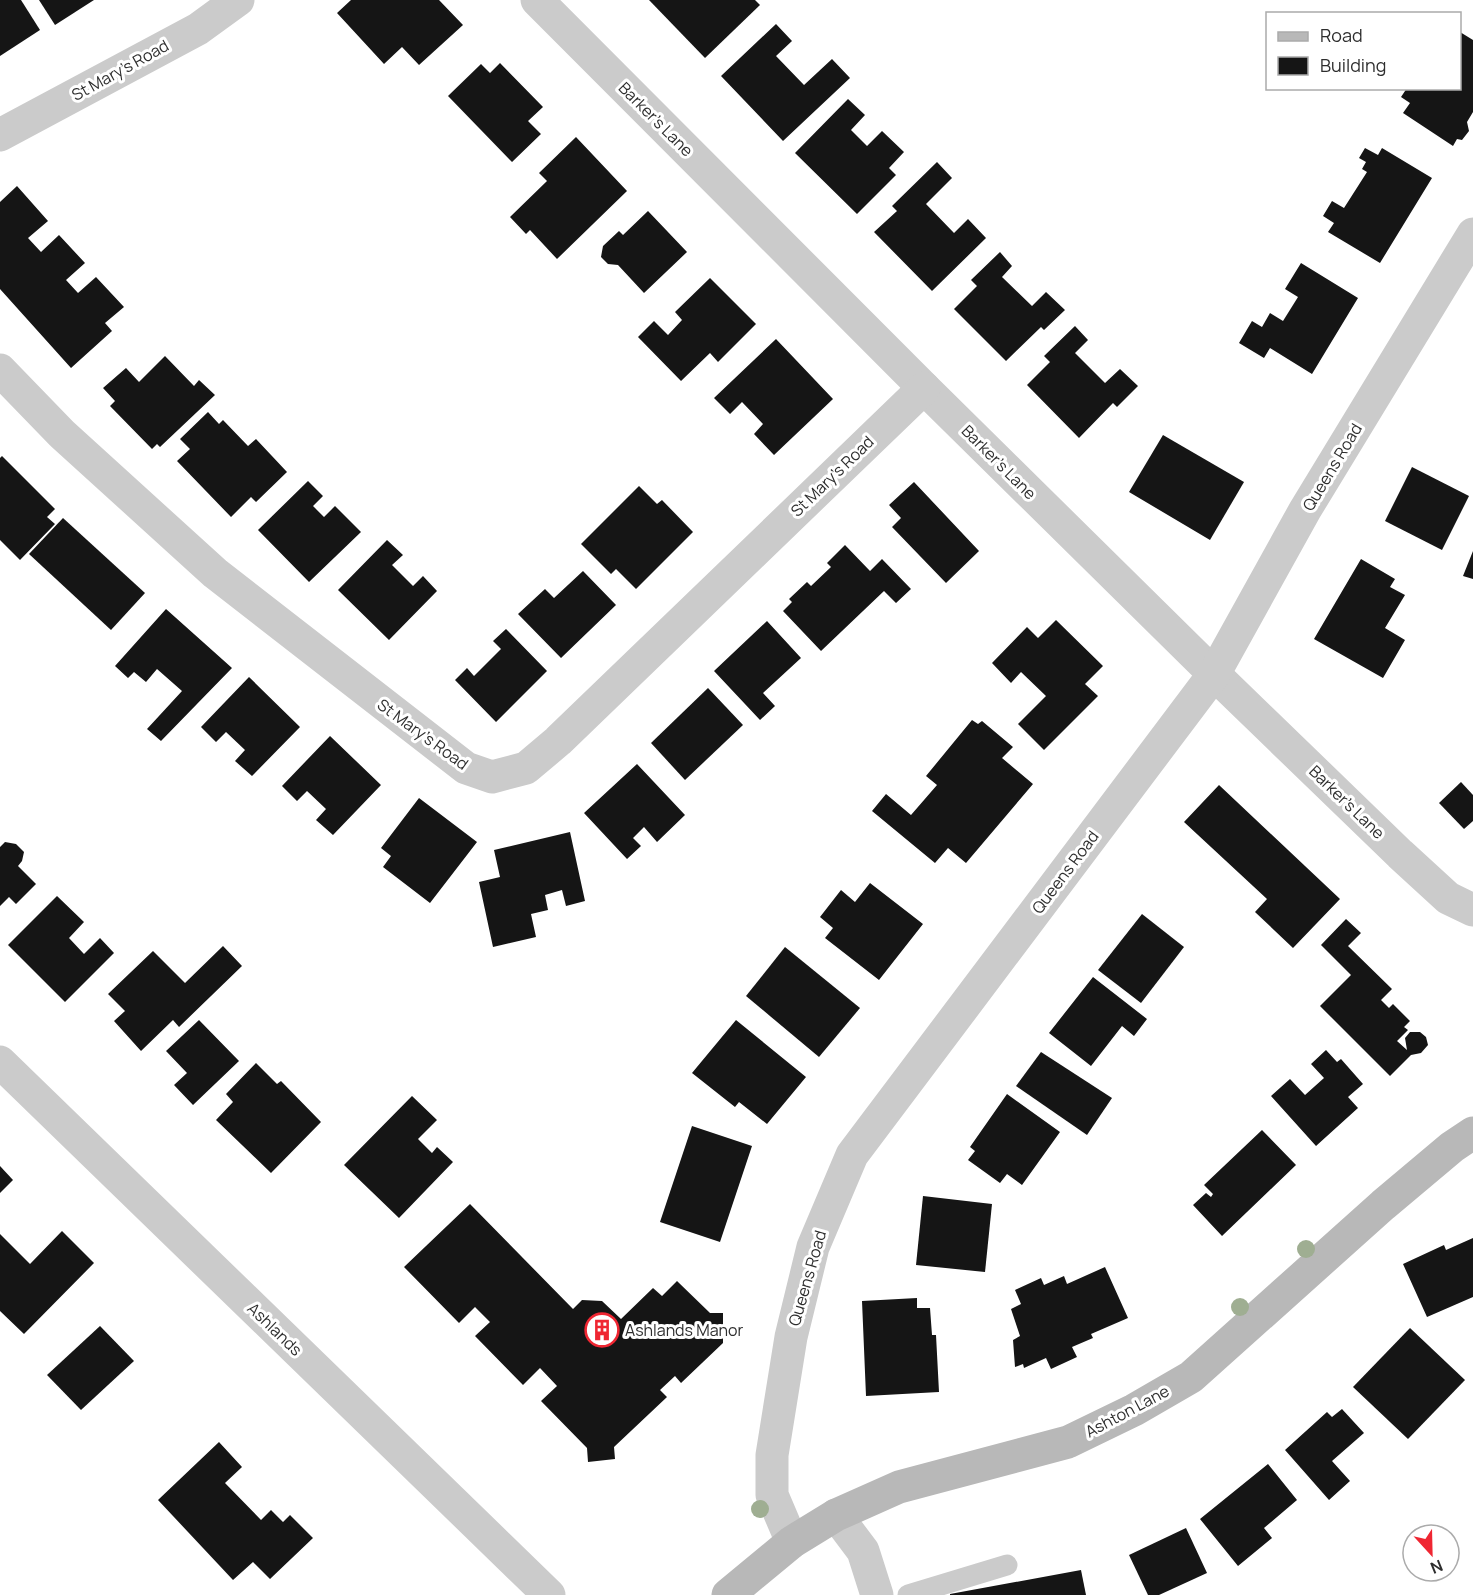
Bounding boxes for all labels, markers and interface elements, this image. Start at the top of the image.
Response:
legend [1266,12,1461,90]
text: Road [1320,23,1363,47]
street label: St Mary's Road [68,34,172,106]
text: Building [1320,53,1386,77]
street label: Barker's Lane [614,77,698,161]
street label: Queens Road [1297,419,1367,515]
street label: Barker's Lane [957,420,1041,504]
street label: St Mary's Road [786,431,878,521]
street label: St Mary's Road [373,693,473,775]
street label: Barker's Lane [1304,760,1390,844]
street label: Queens Road [1027,826,1103,918]
street label: Queens Road [783,1228,831,1328]
street label: Ashlands [243,1297,307,1361]
building icon: Ashlands Manor [584,1312,620,1348]
place label: Ashlands Manor [625,1319,743,1341]
street label: Ashton Lane [1081,1380,1173,1442]
north arrow [1401,1523,1461,1583]
text: N [1427,1555,1446,1579]

